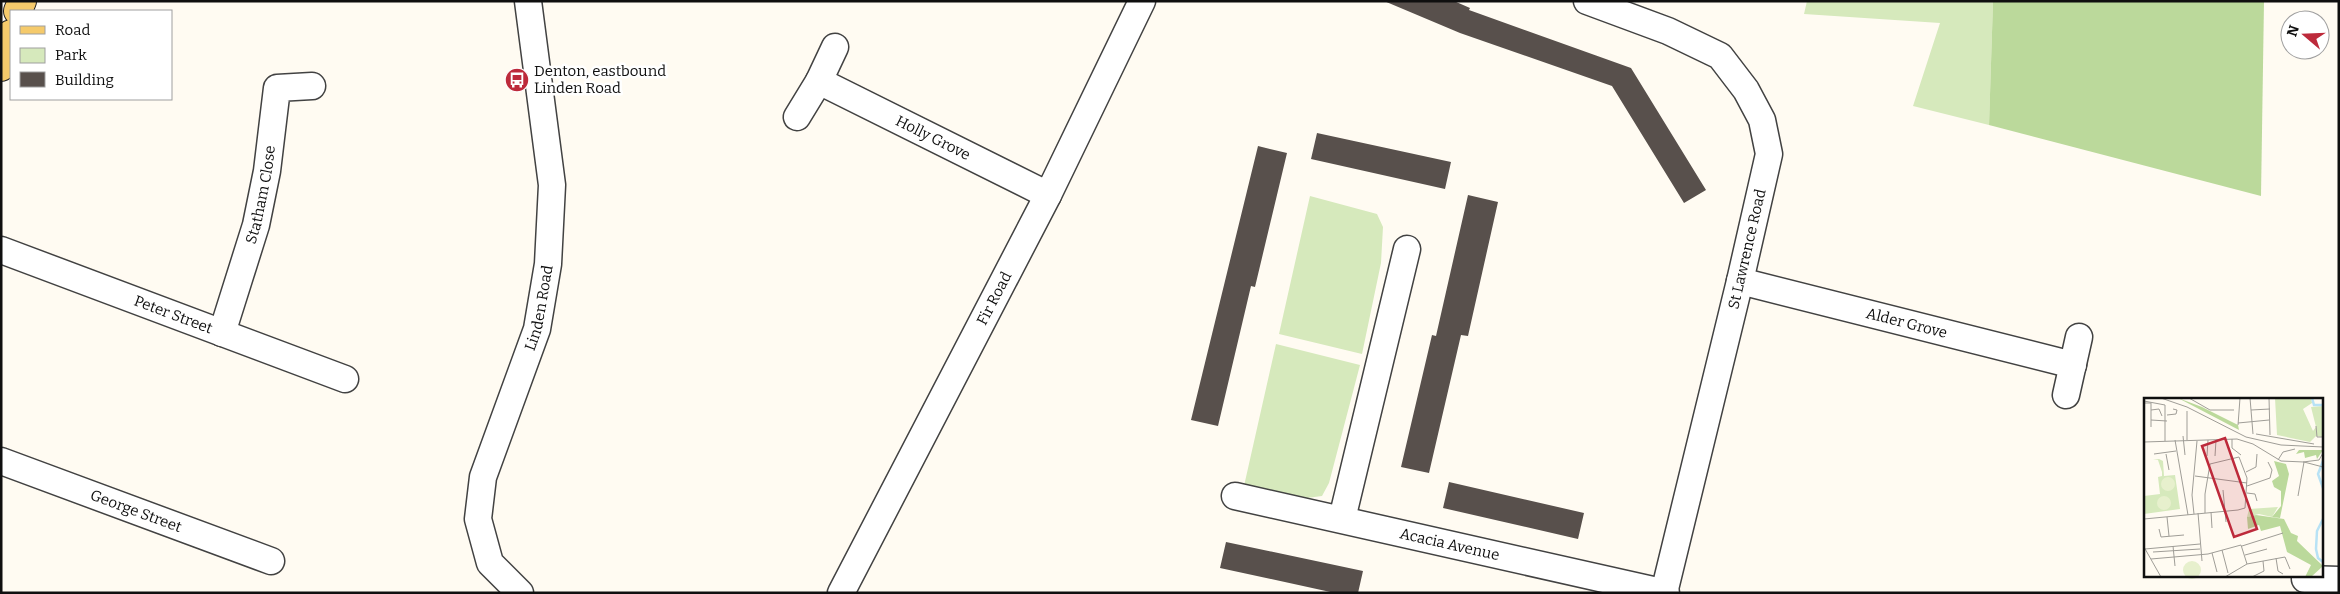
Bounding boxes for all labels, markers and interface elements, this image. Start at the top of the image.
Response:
legend [10,10,172,100]
north arrow [2280,10,2330,60]
text: Road [55,21,90,39]
text: N [2283,23,2303,39]
text: Park [55,46,87,64]
place label: Denton, eastbound Linden Road [534,62,666,97]
bus stop icon: Denton, eastbound Linden Road [504,67,530,93]
text: Building [55,71,114,89]
street label: Holly Grove [893,112,973,164]
street label: Statham Close [242,144,279,246]
street label: St Lawrence Road [1724,187,1770,311]
street label: Linden Road [521,264,557,353]
street label: Fir Road [973,269,1016,328]
street label: Peter Street [132,292,216,338]
street label: Alder Grove [1864,304,1949,342]
inset map [2144,398,2322,576]
street label: George Street [88,486,185,536]
street label: Acacia Avenue [1398,524,1501,564]

